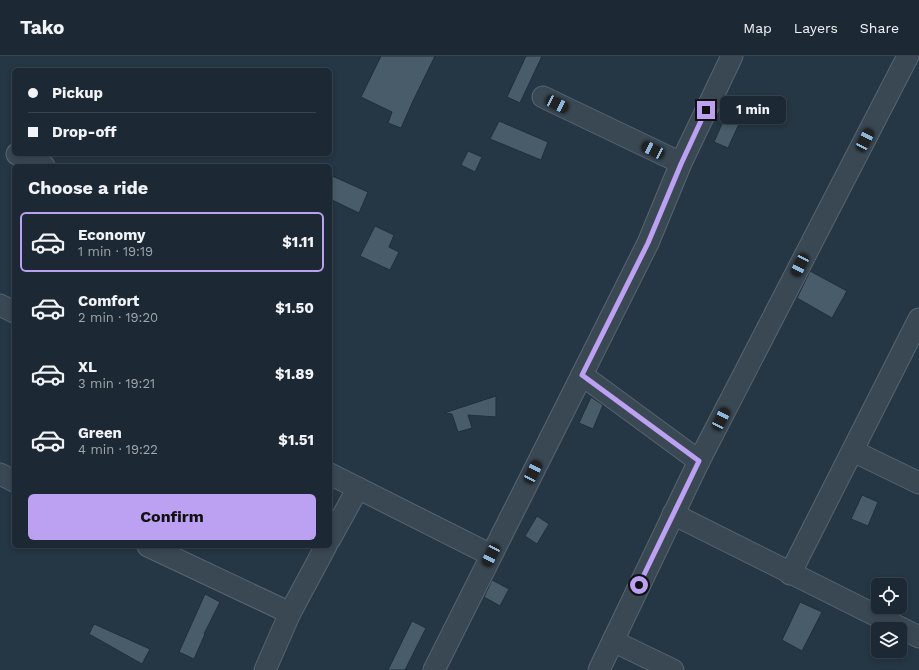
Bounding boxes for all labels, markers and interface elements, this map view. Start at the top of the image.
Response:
text: Tako [20,16,64,39]
text: Map [743,20,772,36]
text: Layers [794,20,838,36]
text: Share [860,20,899,36]
text: Pickup [52,84,103,102]
car [544,93,570,115]
callout: 1 min [720,96,786,124]
route end [697,101,715,119]
text: 1 min [736,102,770,117]
text: Drop-off [52,123,117,141]
car [854,127,876,153]
car [640,139,666,161]
text: Choose a ride [28,177,148,198]
icon: car [30,224,66,260]
text: Economy [78,226,145,244]
text: $1.11 [282,233,314,251]
text: 1 min · 19:19 [78,244,153,259]
car [789,252,811,278]
icon: car [30,290,66,326]
text: Comfort [78,292,139,310]
text: $1.50 [275,299,314,317]
text: 2 min · 19:20 [78,310,158,325]
icon: car [30,356,66,392]
text: XL [78,358,97,376]
text: $1.89 [275,365,314,383]
text: 3 min · 19:21 [78,376,155,391]
car [710,406,732,432]
icon: car [30,422,66,458]
text: Green [78,424,122,442]
text: $1.51 [278,431,314,449]
text: 4 min · 19:22 [78,442,158,457]
car [522,459,544,485]
button: Confirm [28,494,316,540]
car [480,542,502,568]
route start [630,576,648,594]
map controls [871,578,907,658]
button: locate [871,578,907,614]
button: layers [871,622,907,658]

